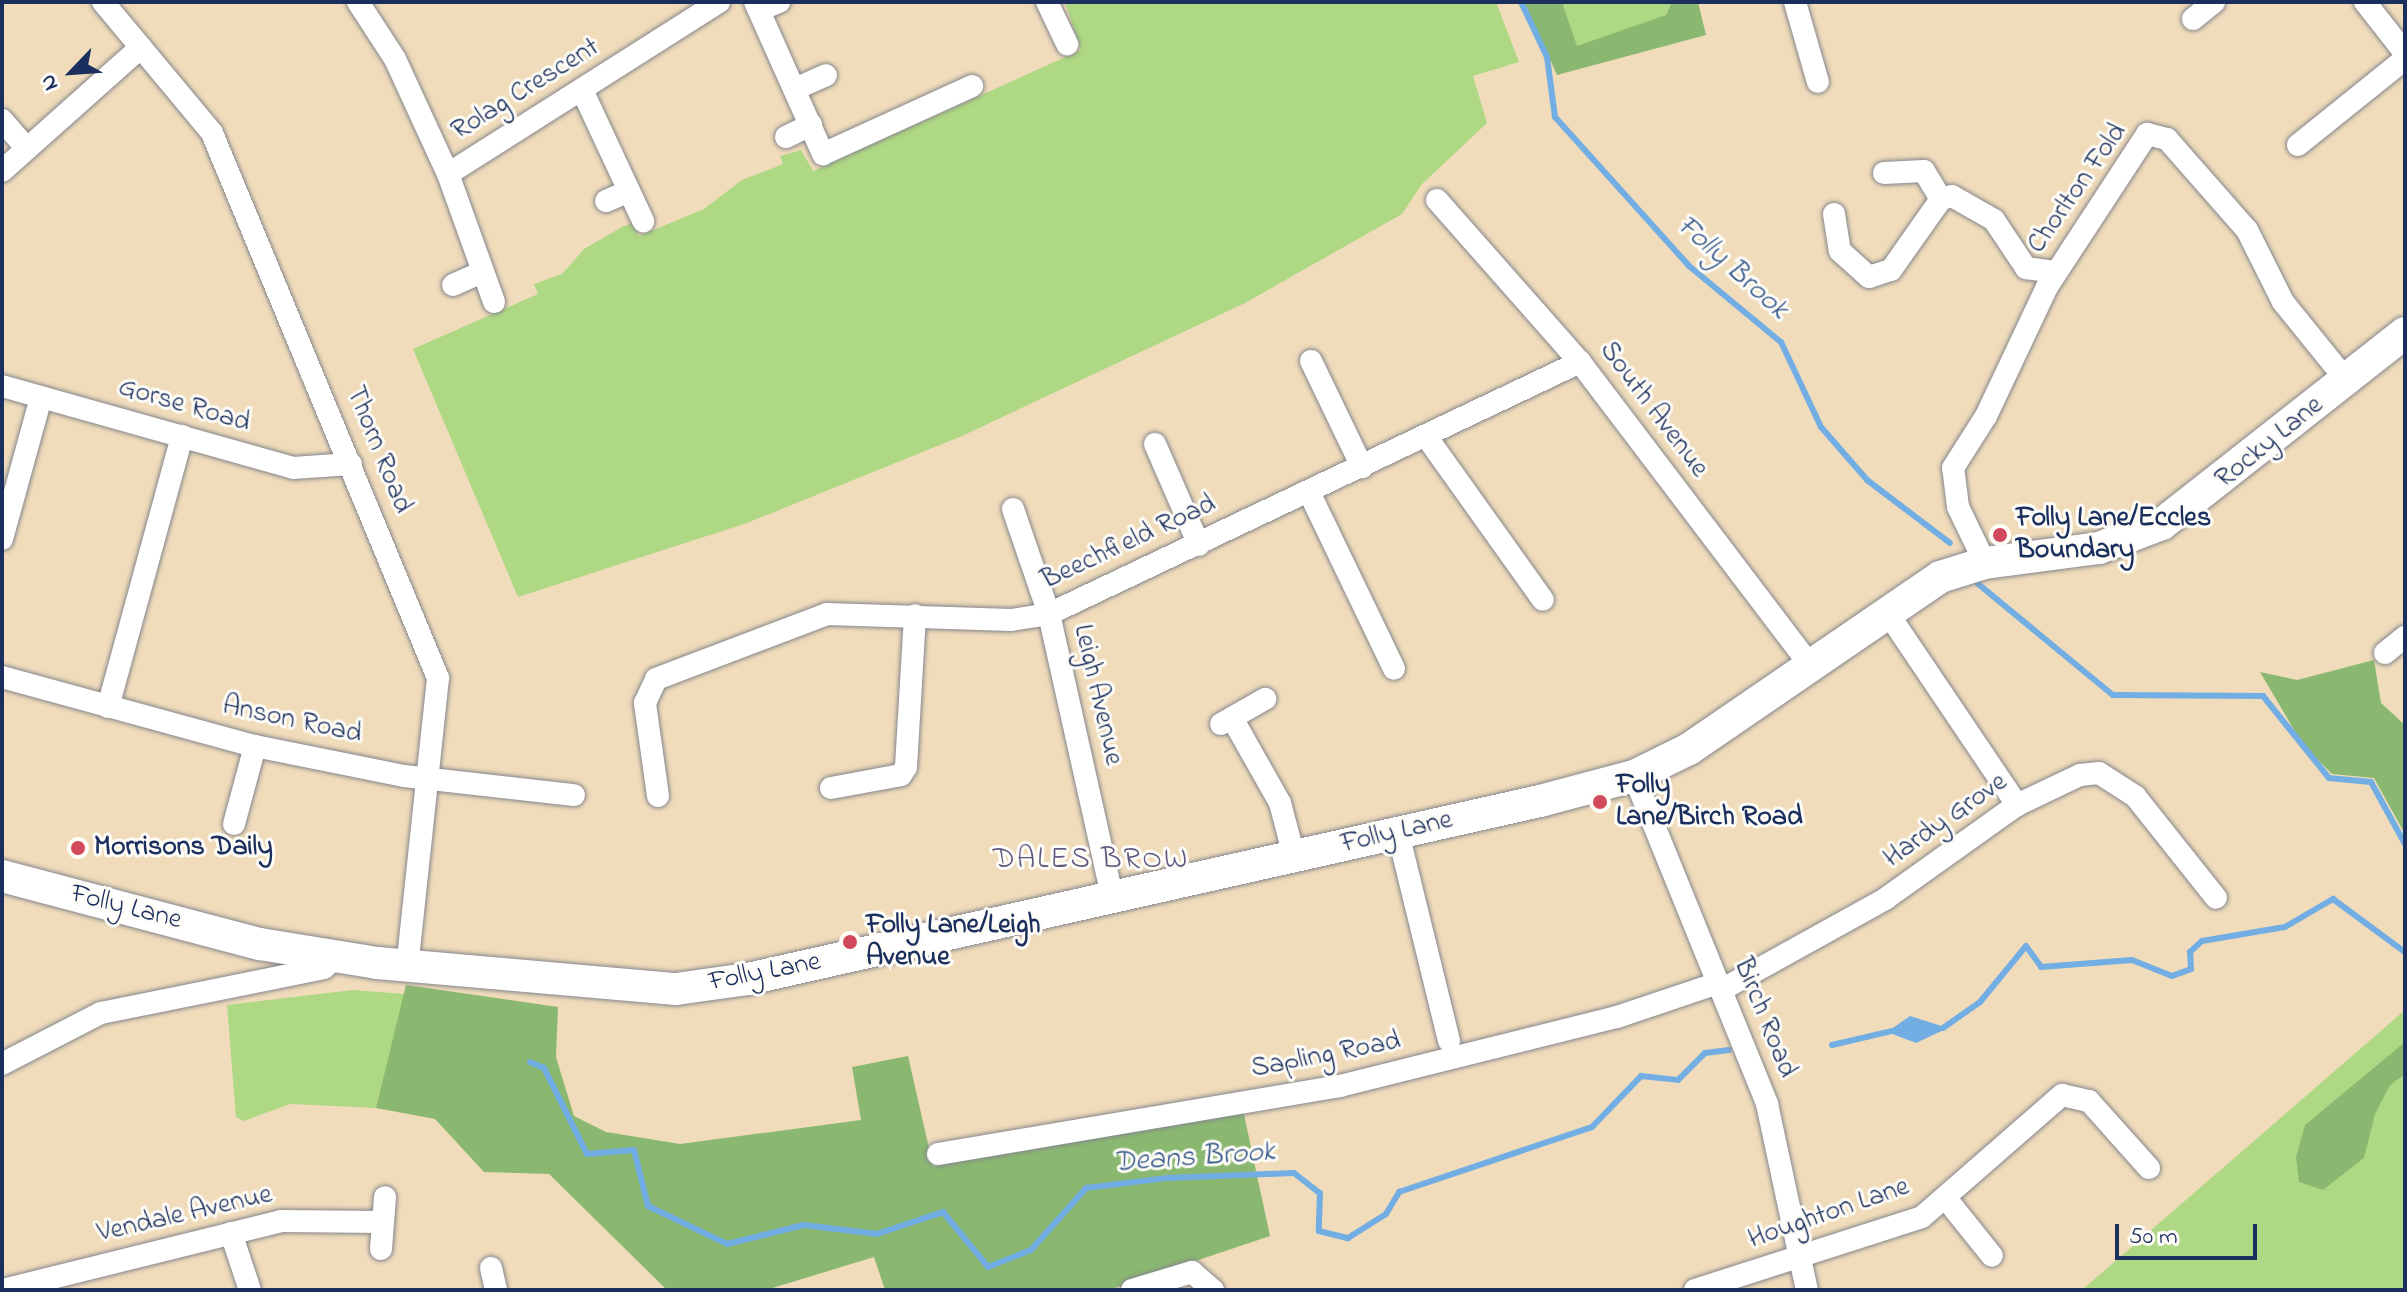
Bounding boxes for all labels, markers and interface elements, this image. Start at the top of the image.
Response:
street label: Rolag Crescent [446,31,606,149]
north arrow [32,32,112,112]
text: N [33,69,68,96]
street label: Chorlton Fold [2021,117,2135,261]
water label: Folly Brook [1668,208,1796,328]
street label: South Avenue [1591,335,1715,485]
street label: Gorse Road [114,371,254,441]
street label: Thorn Road [337,381,419,519]
street label: Rocky Lane [2209,389,2331,497]
street label: Beechfield Road [1036,488,1222,598]
place label: Folly Lane/Eccles Boundary [2016,502,2211,568]
marker: Folly Lane/Eccles Boundary [1991,526,2009,544]
street label: Leigh Avenue [1064,621,1130,769]
street label: Anson Road [219,690,365,752]
street label: Hardy Grove [1878,766,2014,876]
place label: Folly Lane/Birch Road [1616,769,1803,835]
marker: Folly Lane/Birch Road [1591,793,1609,811]
street label: Folly Lane [1338,804,1456,862]
place label: Morrisons Daily [94,831,273,865]
marker: Morrisons Daily [69,839,87,857]
district label: DALES BROW [993,842,1189,878]
street label: Folly Lane [67,878,185,938]
place label: Folly Lane/Leigh Avenue [866,909,1041,975]
marker: Folly Lane/Leigh Avenue [841,933,859,951]
street label: Folly Lane [706,946,824,1000]
street label: Birch Road [1725,953,1803,1083]
street label: Sapling Road [1248,1025,1404,1087]
water label: Deans Brook [1112,1134,1276,1182]
street label: Houghton Lane [1744,1171,1914,1257]
street label: Vendale Avenue [94,1179,276,1251]
scale bar [2119,1208,2261,1258]
text: 50 m [2129,1220,2178,1255]

